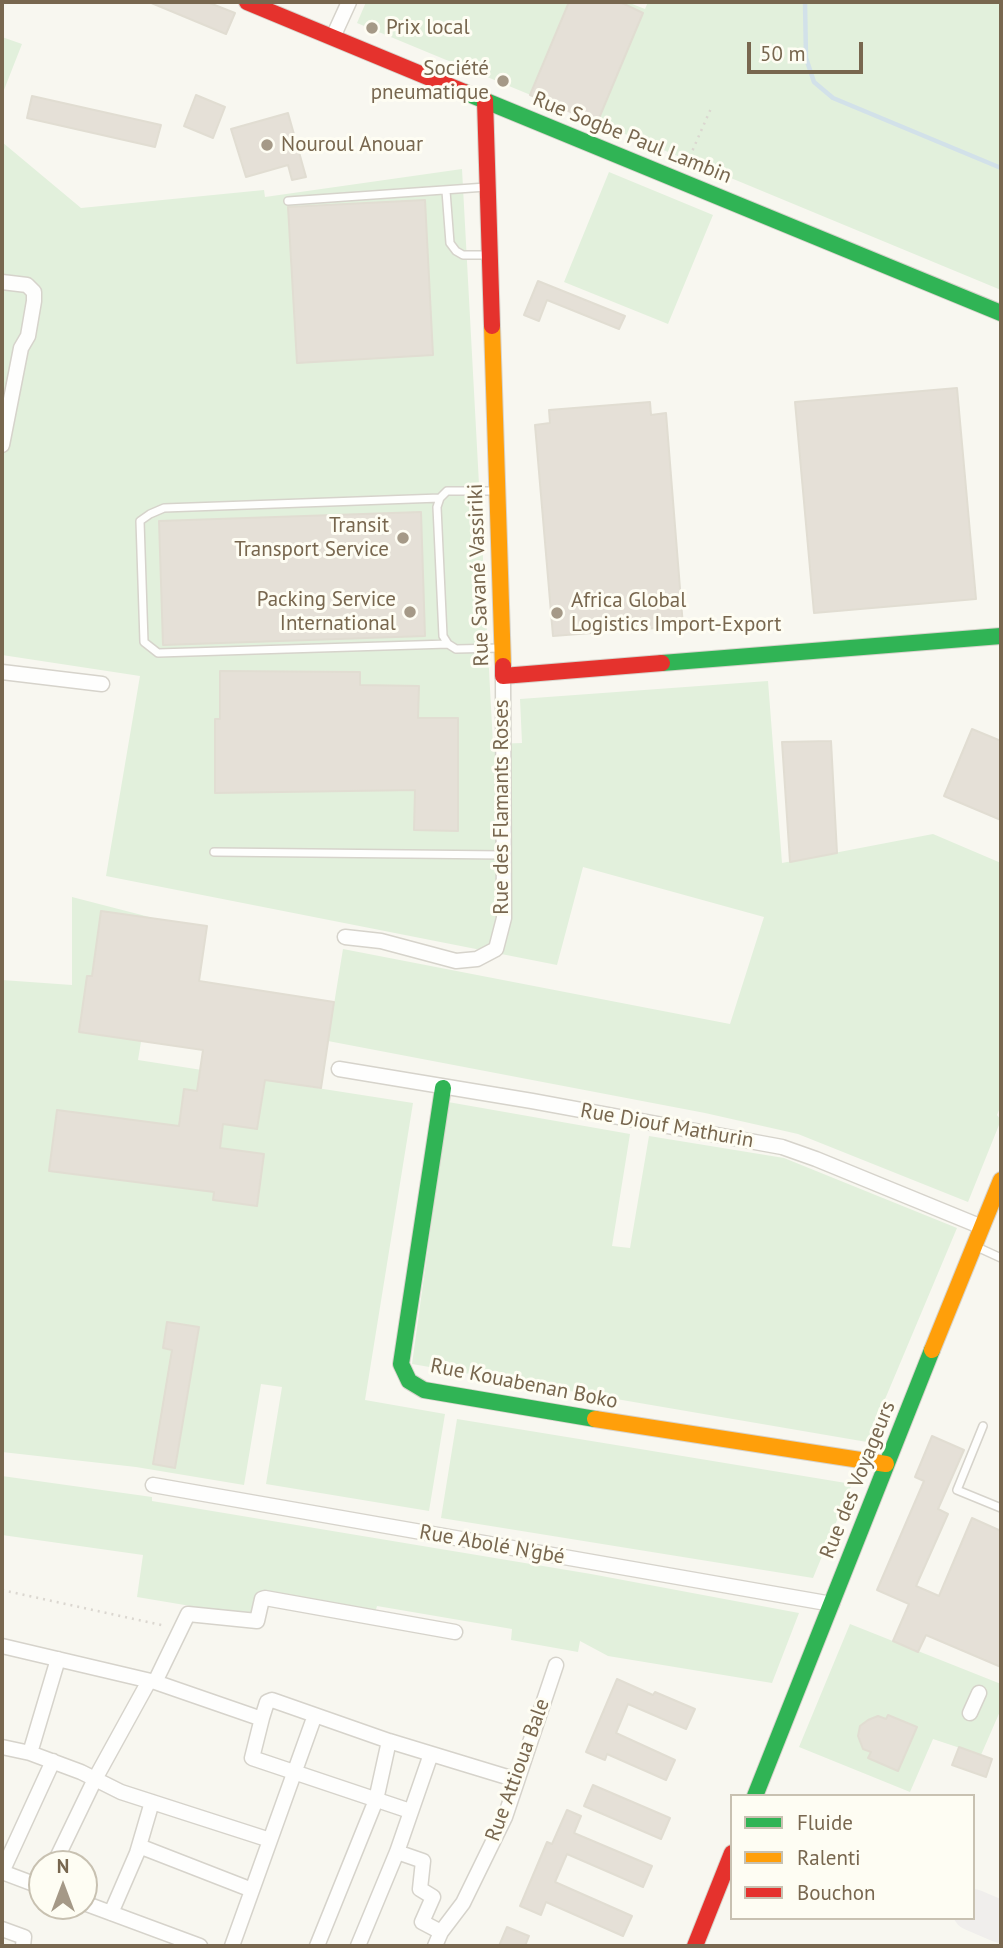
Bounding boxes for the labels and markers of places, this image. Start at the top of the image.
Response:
place label: Prix local [386,15,470,41]
marker: Prix local [364,20,380,36]
place label: Société pneumatique [371,56,489,106]
marker: Société pneumatique [495,73,511,89]
place label: Nouroul Anouar [281,132,423,158]
marker: Nouroul Anouar [259,137,275,153]
place label: Transit Transport Service [234,513,389,563]
marker: Transit Transport Service [395,530,411,546]
place label: Packing Service International [257,587,396,637]
place label: Africa Global Logistics Import-Export [571,588,781,638]
marker: Packing Service International [402,604,418,620]
marker: Africa Global Logistics Import-Export [549,605,565,621]

